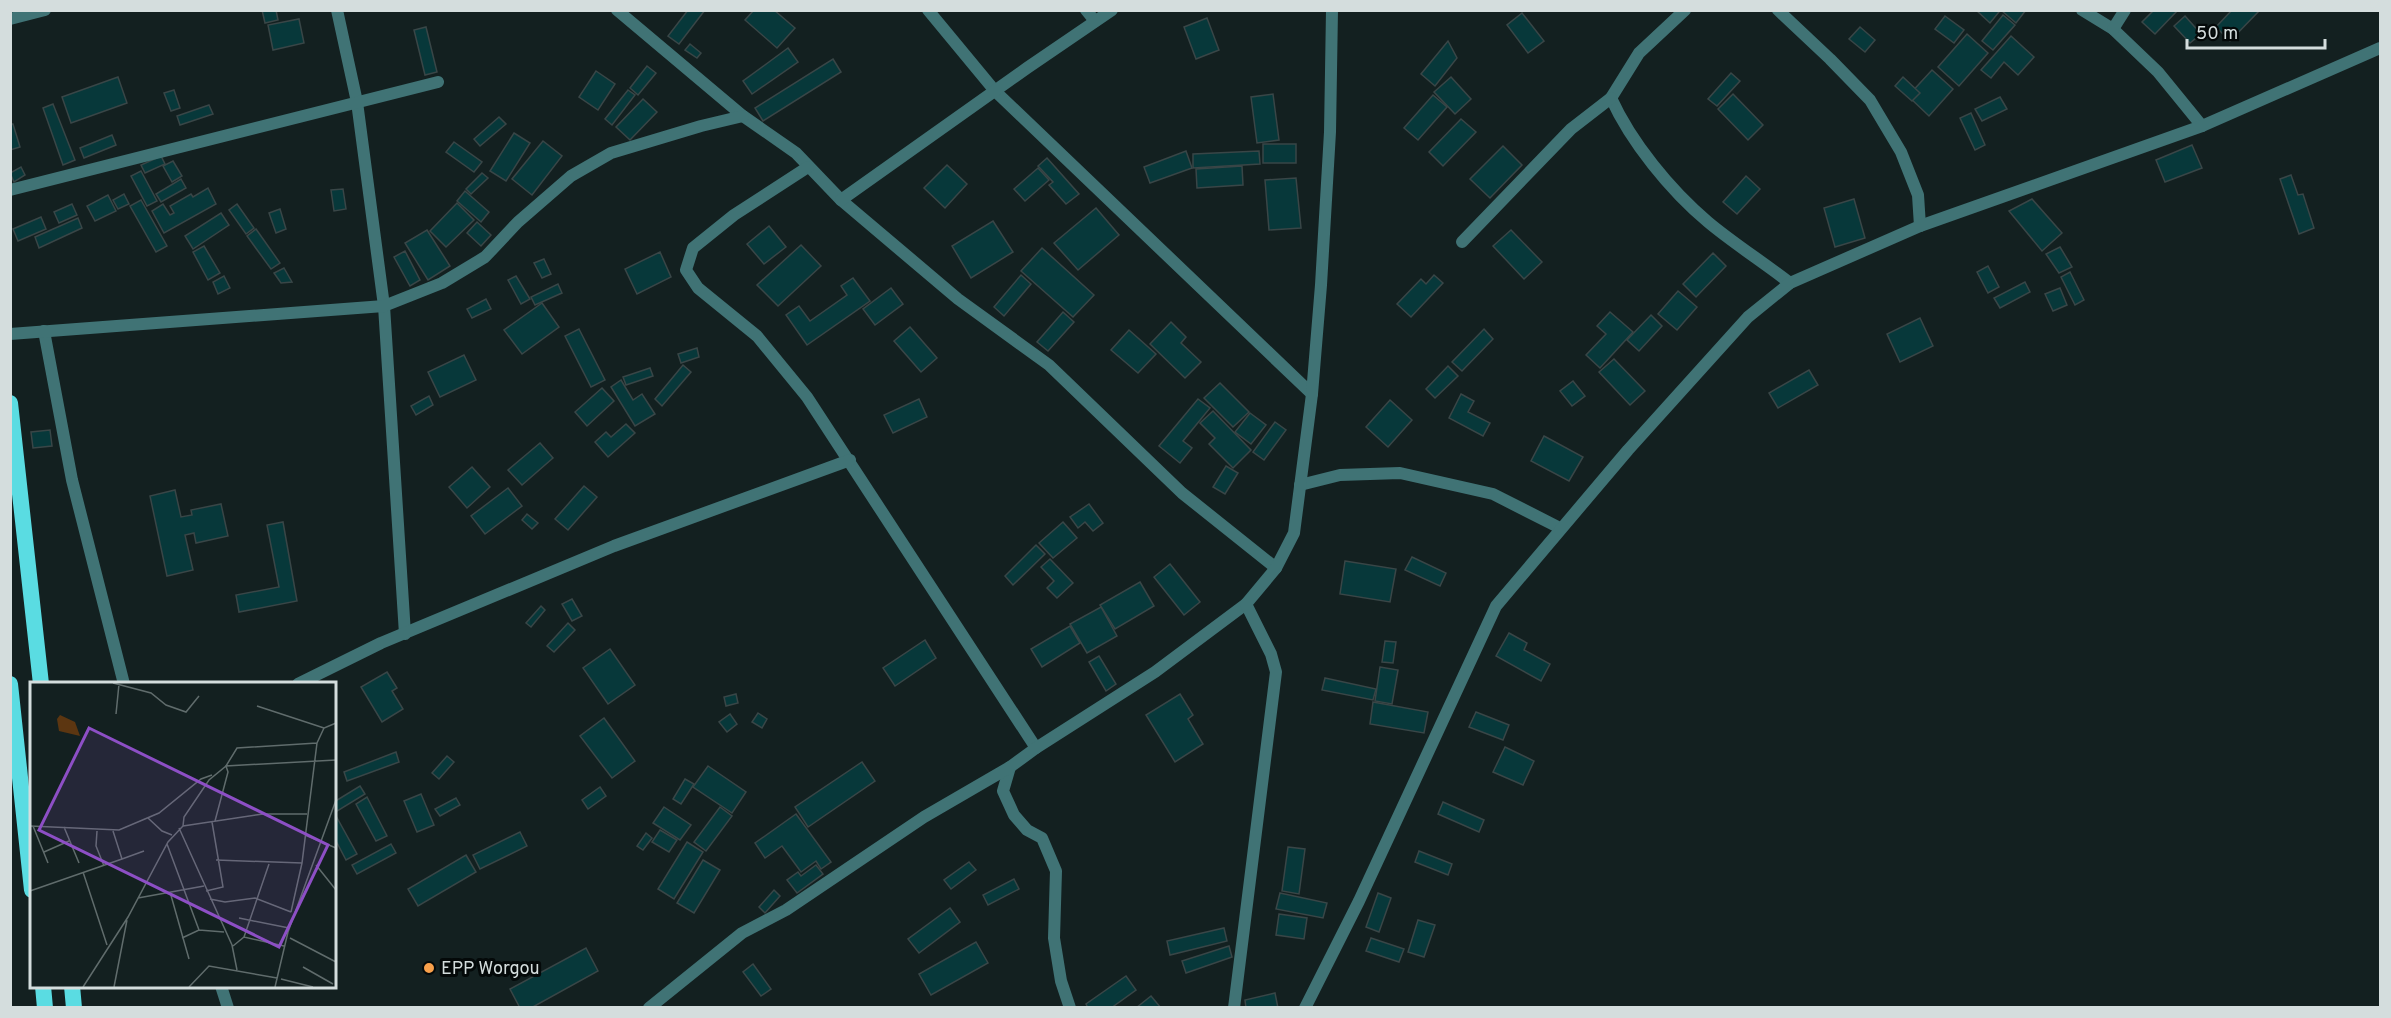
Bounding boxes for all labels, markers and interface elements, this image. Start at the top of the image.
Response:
scale bar [2187,12,2325,50]
text: 50 m [2196,23,2238,46]
inset map [30,682,336,988]
place label: EPP Worgou [441,958,540,981]
marker: EPP Worgou [422,961,436,975]

